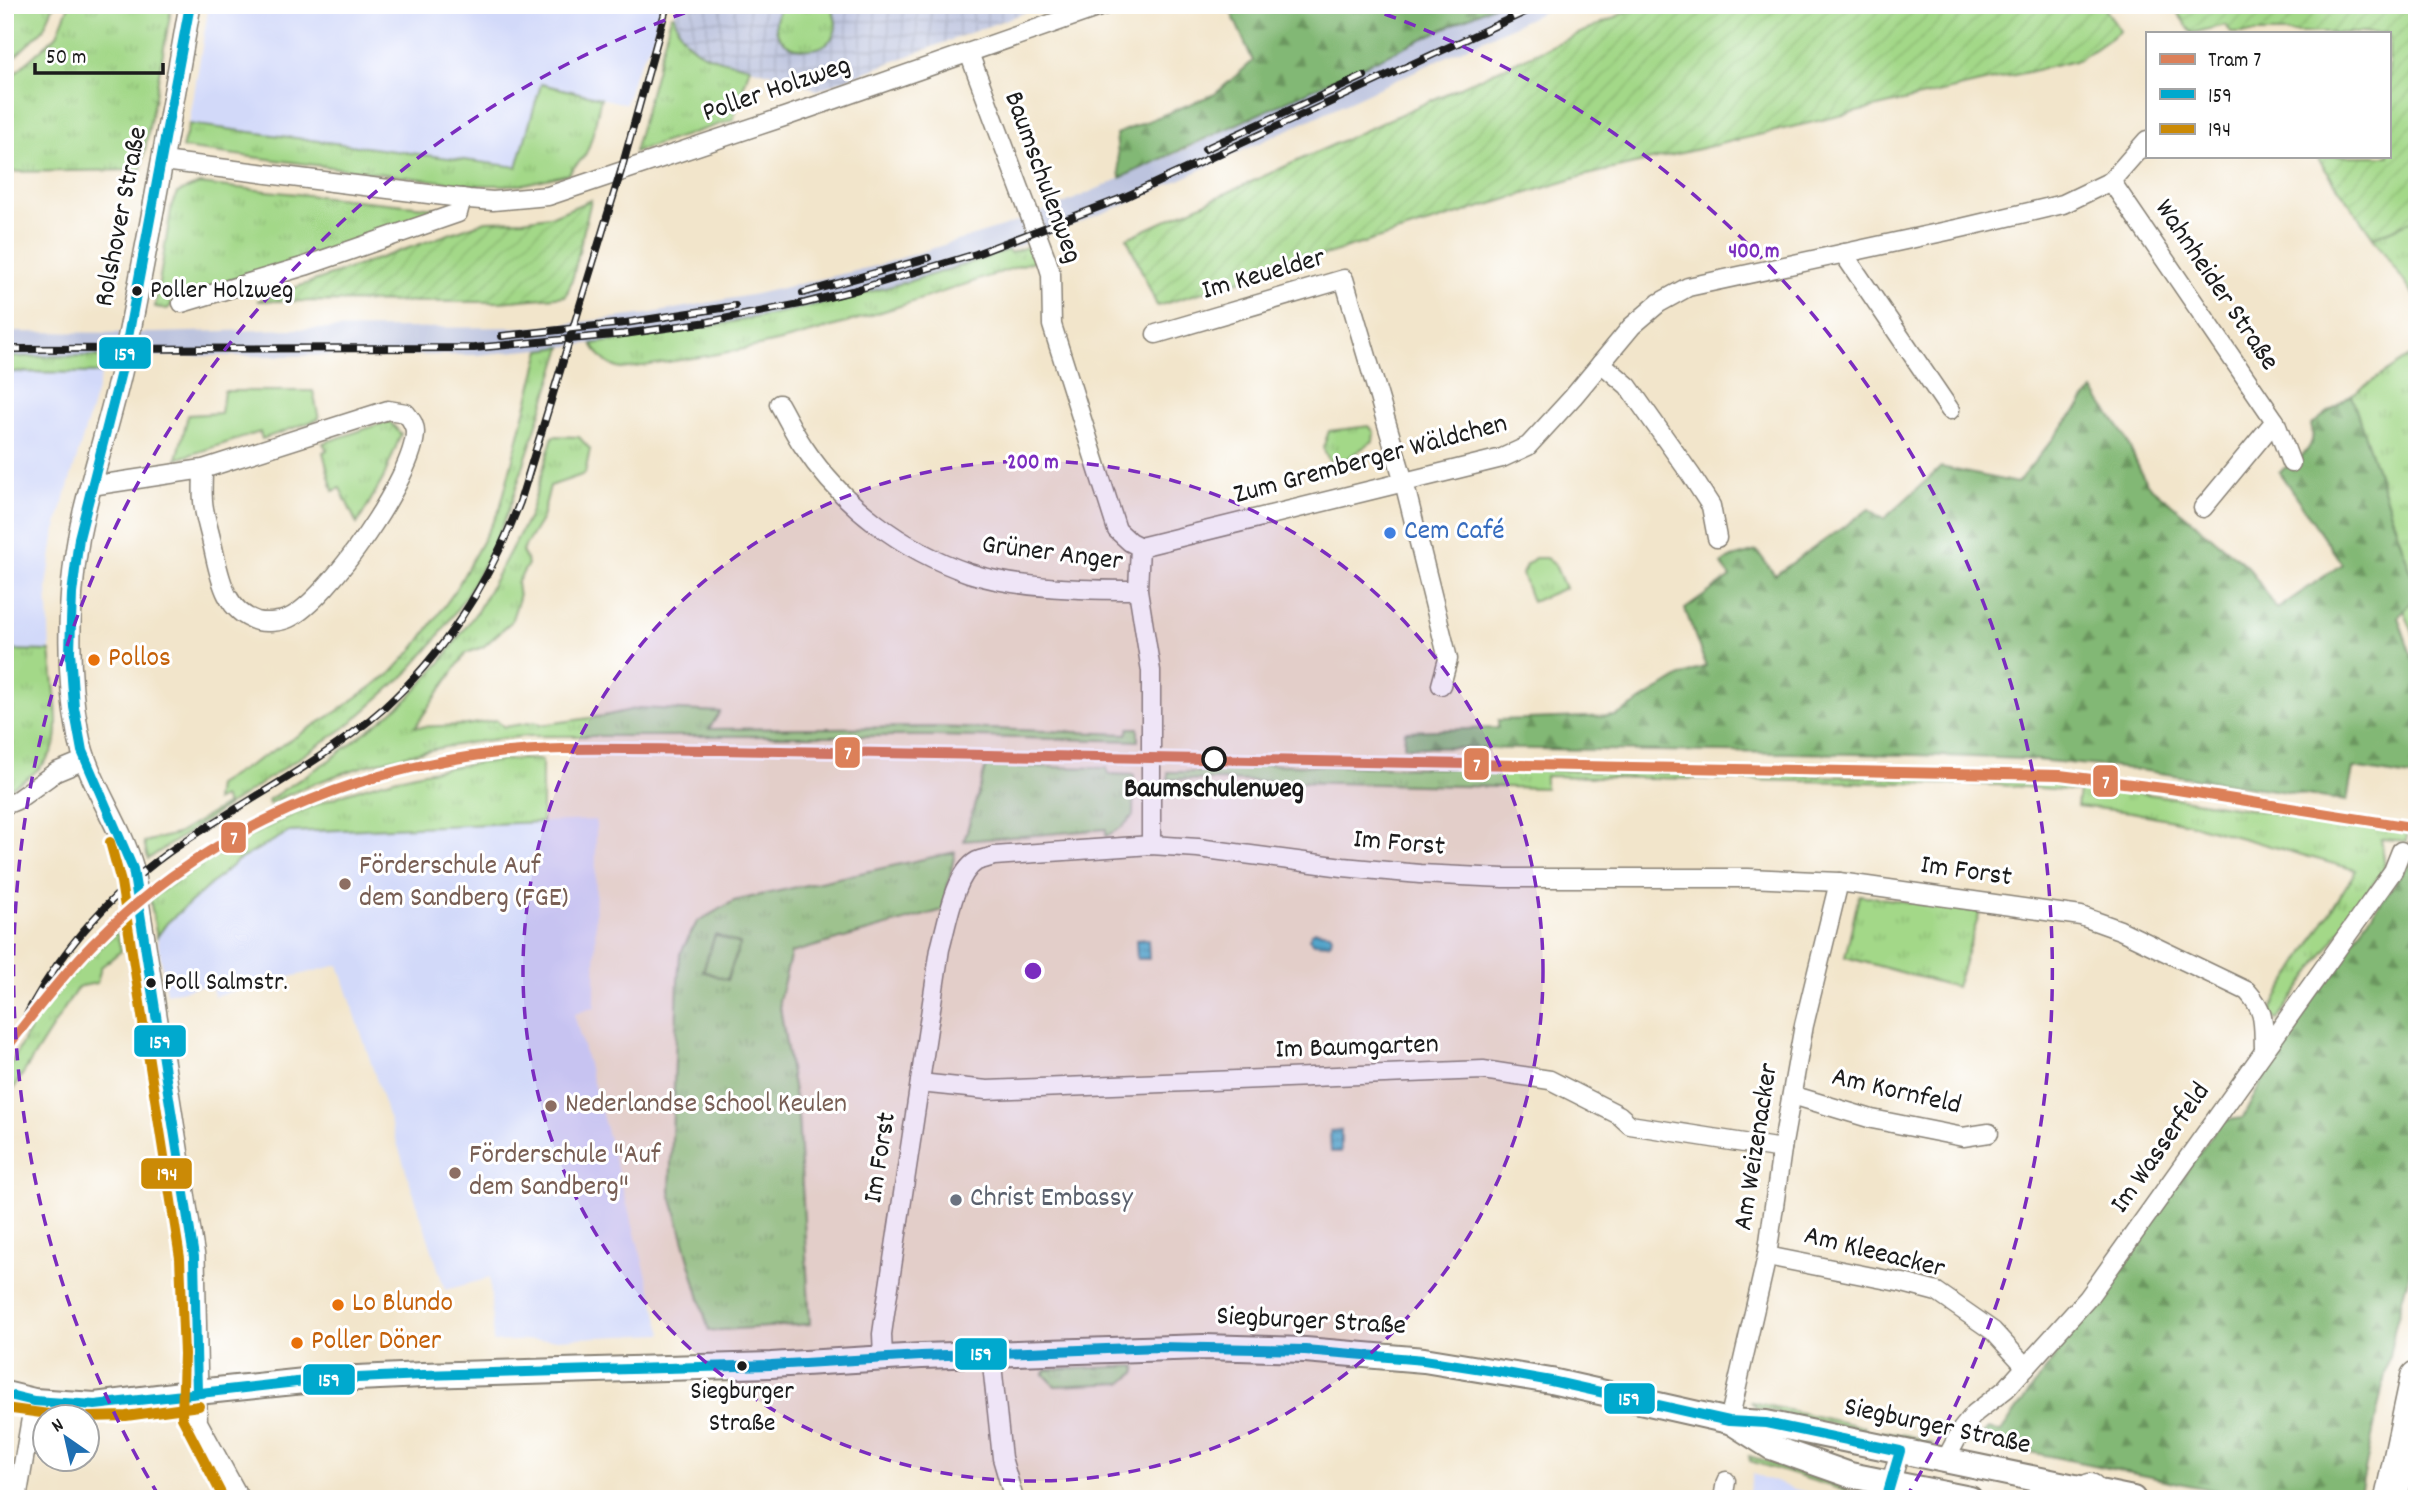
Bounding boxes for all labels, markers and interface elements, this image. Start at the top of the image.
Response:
scale bar [35,32,163,76]
legend [2146,32,2390,158]
text: 50 m [46,44,86,74]
street label: Poller Holzweg [698,47,856,135]
text: Tram 7 [2208,47,2261,77]
text: 159 [2208,83,2232,113]
street label: Baumschulenweg [991,86,1091,270]
text: 194 [2208,117,2231,147]
street label: Rolshover Straße [86,124,160,310]
street label: Wahnheider Straße [2143,192,2287,380]
text: 400 m [1729,238,1779,268]
street label: Im Keuelder [1198,239,1331,313]
place label: Poller Holzweg [150,273,293,310]
marker: Poller Holzweg [130,284,144,298]
line badge: 159 [98,336,152,370]
text: 159 [114,343,136,370]
street label: Zum Gremberger Wäldchen [1230,405,1512,517]
text: 200 m [1007,449,1059,479]
place label: Cem Café [1404,513,1505,553]
marker: Cem Café [1382,525,1398,541]
street label: Grüner Anger [979,527,1125,584]
place label: Pollos [108,640,171,680]
marker: Pollos [86,652,102,668]
line badge: 7 [834,736,861,769]
text: 7 [844,742,852,769]
marker: Baumschulenweg [1202,747,1226,771]
line badge: 7 [1463,747,1490,781]
text: 7 [1473,754,1481,781]
line badge: 7 [2092,764,2119,798]
place label: Baumschulenweg [1124,771,1304,811]
text: 7 [2102,771,2110,798]
line badge: 7 [220,821,247,854]
street label: Im Forst [1352,821,1446,869]
text: 7 [230,827,238,854]
street label: Im Forst [1918,847,2014,899]
place label: Förderschule Auf dem Sandberg (FGE) [359,848,569,920]
marker: Förderschule Auf dem Sandberg (FGE) [337,876,353,892]
centre of rings [1021,959,1045,983]
place label: Poll Salmstr. [164,965,288,1002]
marker: Poll Salmstr. [144,976,158,990]
line badge: 159 [133,1024,187,1058]
street label: Im Baumgarten [1275,1026,1439,1072]
text: 159 [149,1031,171,1058]
street label: Am Kornfeld [1827,1059,1965,1127]
street label: Am Weizenacker [1725,1060,1791,1234]
street label: Im Wasserfeld [2102,1075,2222,1223]
place label: Nederlandse School Keulen [565,1086,847,1126]
marker: Nederlandse School Keulen [543,1098,559,1114]
street label: Im Forst [855,1110,909,1206]
place label: Förderschule "Auf dem Sandberg" [469,1137,662,1209]
line badge: 194 [140,1157,193,1190]
text: 194 [157,1163,177,1190]
marker: Förderschule "Auf dem Sandberg" [447,1165,463,1181]
place label: Christ Embassy [970,1180,1133,1220]
marker: Christ Embassy [948,1192,964,1208]
street label: Am Kleeacker [1799,1217,1949,1291]
place label: Lo Blundo [352,1285,453,1325]
marker: Lo Blundo [330,1297,346,1313]
street label: Siegburger Straße [1215,1298,1407,1348]
place label: Poller Döner [311,1323,442,1363]
marker: Poller Döner [289,1335,305,1351]
line badge: 159 [954,1337,1008,1371]
text: 159 [970,1343,992,1370]
marker: Siegburger Straße [735,1359,749,1373]
line badge: 159 [302,1363,356,1396]
text: 159 [318,1369,340,1396]
place label: Siegburger Straße [690,1374,794,1443]
line badge: 159 [1603,1382,1656,1415]
text: 159 [1618,1388,1640,1415]
street label: Siegburger Straße [1840,1389,2034,1467]
north arrow [32,1402,102,1472]
text: N [47,1413,70,1441]

